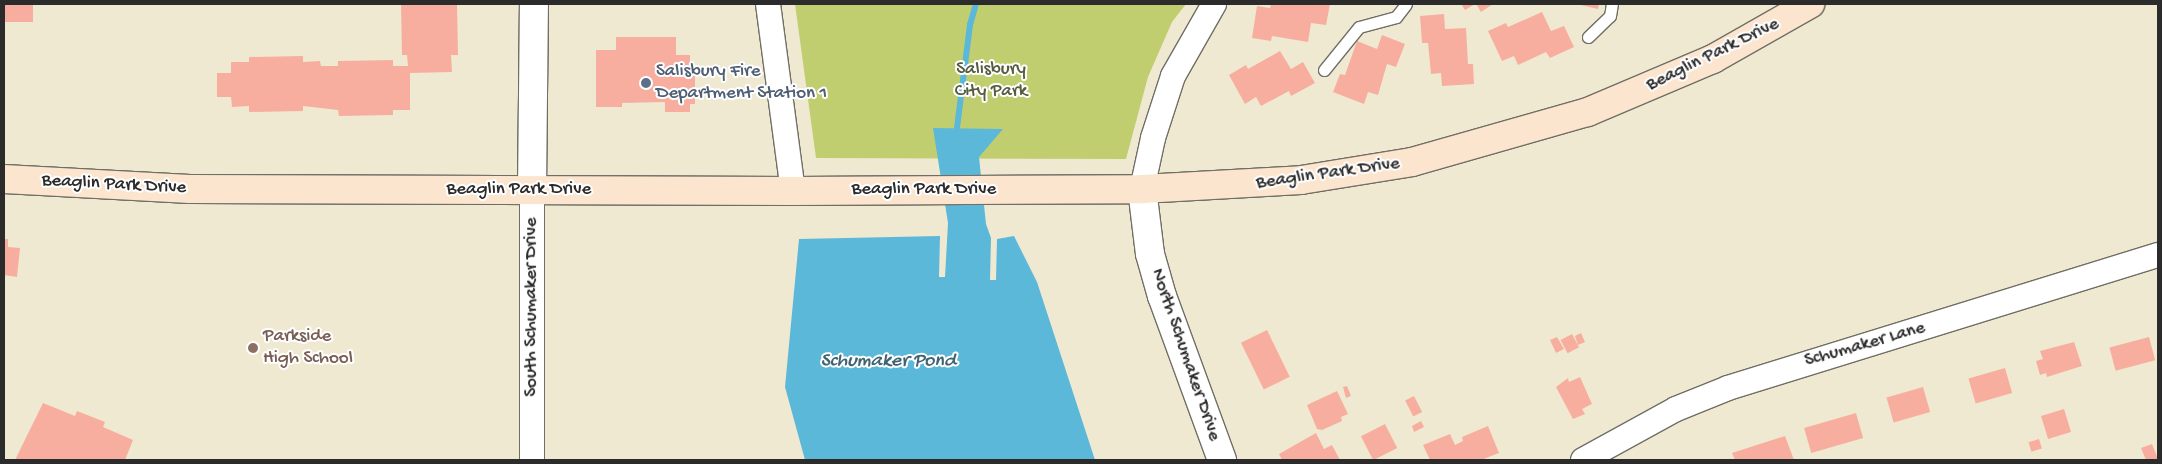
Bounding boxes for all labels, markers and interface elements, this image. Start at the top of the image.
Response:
street label: Beaglin Park Drive [1643,13,1783,97]
park label: Salisbury City Park [955,59,1027,103]
place label: Salisbury Fire Department Station 1 [656,61,827,105]
marker: Salisbury Fire Department Station 1 [640,77,652,89]
street label: Beaglin Park Drive [1255,153,1401,195]
street label: Beaglin Park Drive [41,170,187,200]
street label: Beaglin Park Drive [447,179,591,201]
street label: Beaglin Park Drive [852,179,996,201]
street label: South Schumaker Drive [521,217,543,397]
street label: North Schumaker Drive [1145,266,1225,444]
street label: Schumaker Lane [1802,317,1928,373]
place label: Parkside High School [263,326,353,370]
marker: Parkside High School [247,342,259,354]
water label: Schumaker Pond [820,349,956,373]

